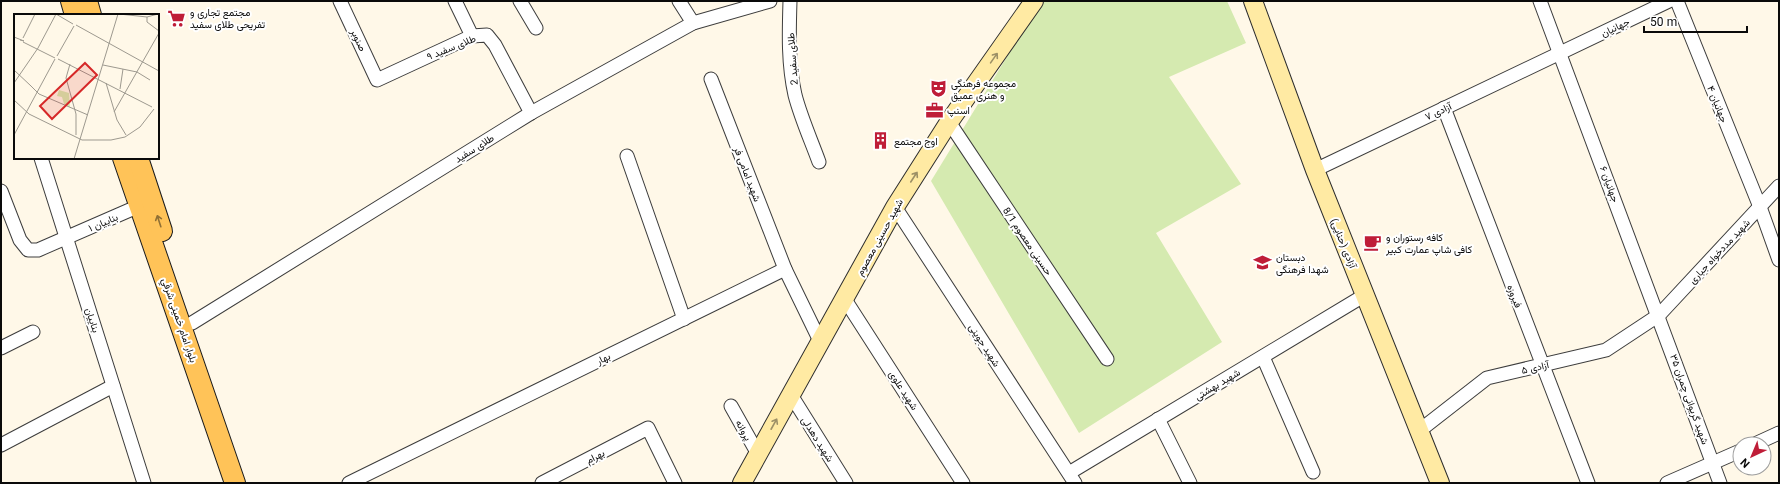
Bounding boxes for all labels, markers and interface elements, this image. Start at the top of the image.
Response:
place label: مجتمع تجاری و تفریحی طلای سفید [190,6,265,33]
supermarket icon: مجتمع تجاری و تفریحی طلای سفید [167,8,187,28]
scale bar [1644,8,1747,34]
inset map [14,14,159,159]
text: 50 m [1650,14,1677,32]
street label: جهانیان [1599,15,1633,42]
street label: صنوبر [346,26,369,54]
street label: طلای سفید ۹ [425,32,479,65]
street label: طلای سفید 2 [784,32,803,86]
one-way arrow [990,52,998,63]
place label: مجموعه فرهنگی و هنری عمیق [951,77,1016,104]
theatre icon: مجموعه فرهنگی و هنری عمیق [928,79,948,99]
street label: جهانیان ۴ [1702,84,1731,126]
street label: آزادی ۷ [1423,99,1455,125]
office icon: اسنپ [924,100,944,120]
place label: اسنپ [947,104,970,119]
street label: طلای سفید [452,131,498,167]
building icon: اوج مجتمع [871,131,891,151]
place label: اوج مجتمع [894,135,938,150]
street label: شهید امامی فر [729,144,764,204]
street label: جهانیان ۶ [1595,164,1622,205]
one-way arrow [910,172,918,183]
street label: شهید حسینی معصوم [853,196,908,279]
street label: حسینی معصوم 8/1 [998,205,1055,279]
street label: بناییان ۱ [86,210,121,236]
one-way arrow [155,215,162,228]
street label: آزادی (حنایی) [1326,216,1360,271]
street label: شهید مددخواه جباری [1686,216,1754,288]
place label: کافه رستوران و کافی شاپ عمارت کبیر [1385,231,1473,258]
cafe icon: کافه رستوران و کافی شاپ عمارت کبیر [1363,233,1383,253]
place label: دبستان شهدا فرهنگی [1276,251,1329,278]
school or university icon: دبستان شهدا فرهنگی [1253,253,1273,273]
street label: بلوار امام خمینی شرقي [157,276,200,365]
street label: فیروزه [1502,283,1525,311]
street label: بناییان [81,306,103,335]
street label: شهید جوینی [964,321,1003,370]
street label: بهار [593,350,613,370]
street label: شهید گریوانی چمران ۳۵ [1665,352,1712,447]
street label: آزادی ۵ [1520,358,1551,379]
street label: شهید بهشتی [1192,366,1244,405]
street label: شهید علوی [884,368,921,414]
street label: شهید دهدلی [797,414,837,465]
street label: پروانه [731,417,755,444]
one-way arrow [771,419,779,431]
north arrow [1732,436,1772,476]
street label: بهرام [584,446,608,468]
text: N [1737,453,1755,471]

